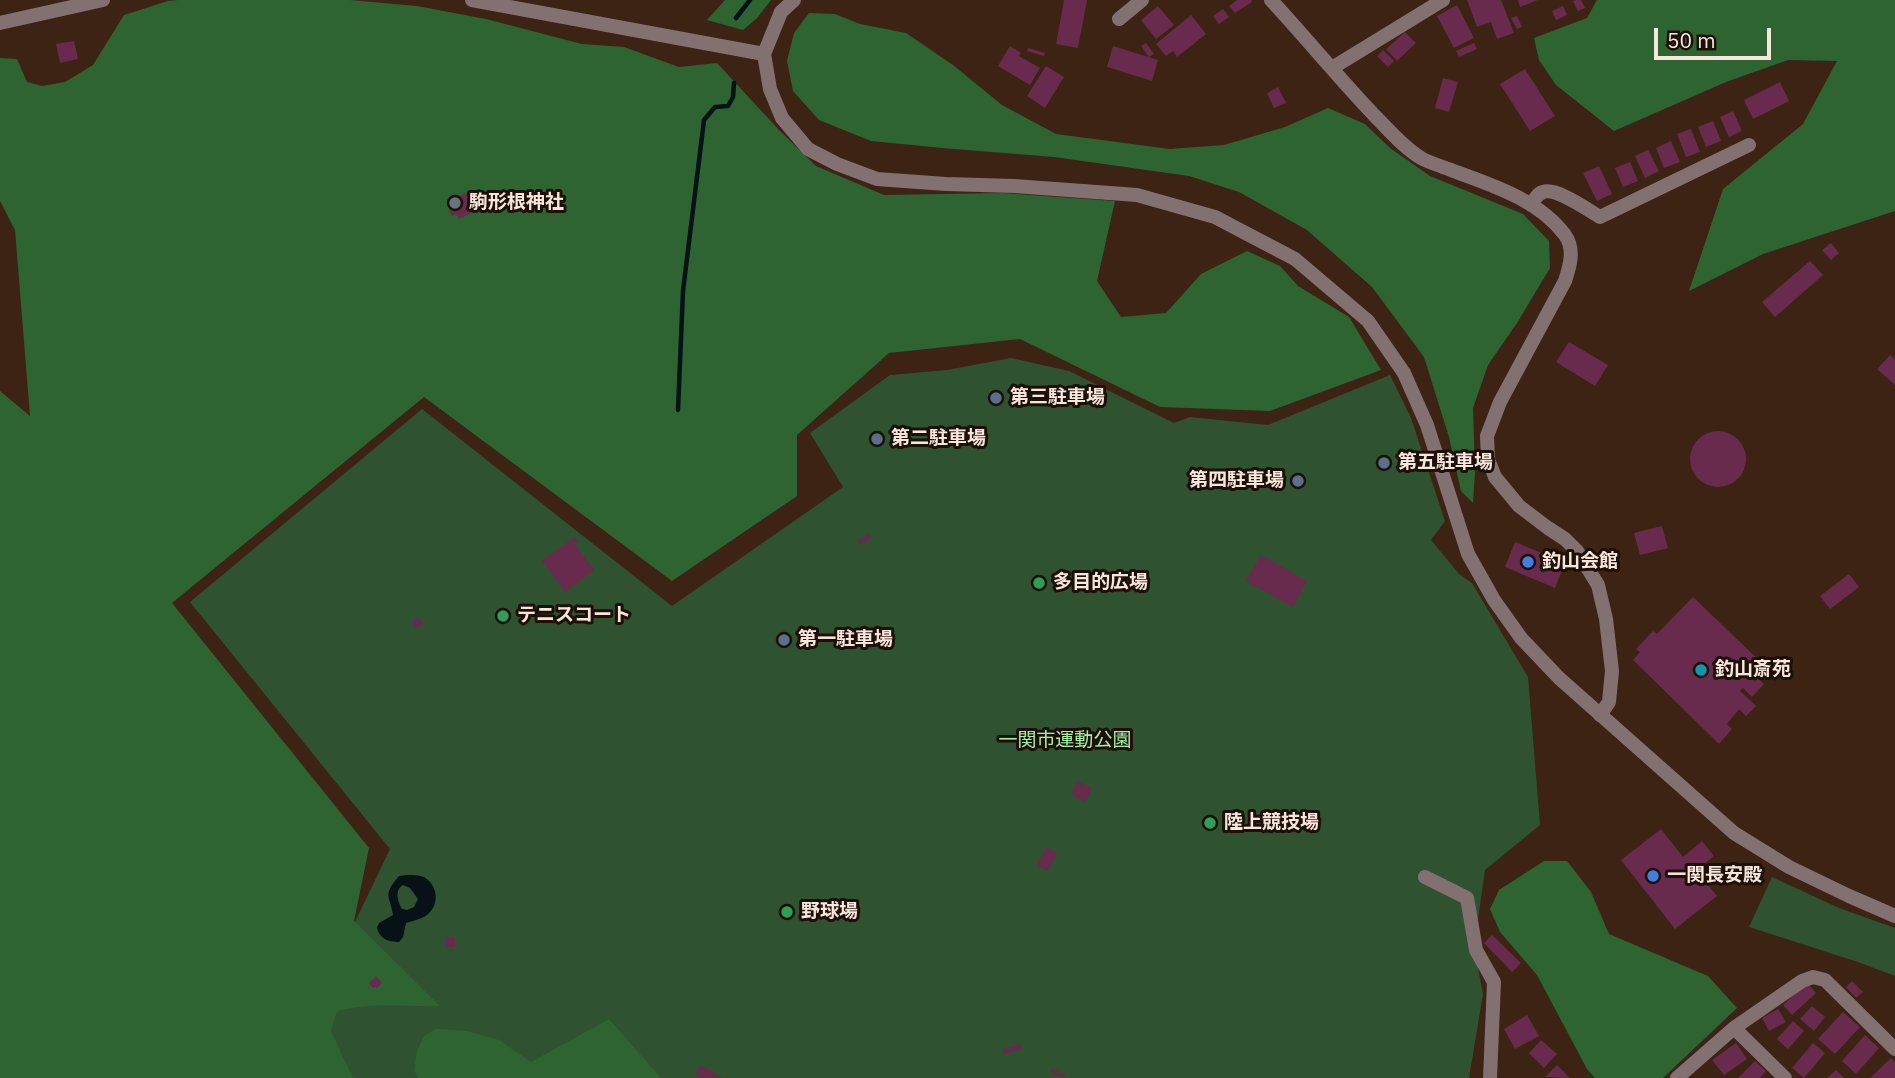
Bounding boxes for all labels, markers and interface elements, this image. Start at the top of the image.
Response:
scale bar [1657,14,1774,58]
text: 50 m [1667,26,1716,54]
place label: 駒形根神社 [469,192,564,214]
marker: 駒形根神社 [447,195,463,211]
place label: 第三駐車場 [1010,387,1105,409]
marker: 第三駐車場 [988,390,1004,406]
place label: 第二駐車場 [891,428,986,450]
marker: 第二駐車場 [869,431,885,447]
place label: 第五駐車場 [1398,452,1493,474]
marker: 第五駐車場 [1376,455,1392,471]
place label: 第四駐車場 [1189,470,1284,492]
marker: 第四駐車場 [1290,473,1306,489]
place label: 釣山会館 [1542,551,1618,573]
marker: 釣山会館 [1520,554,1536,570]
place label: 多目的広場 [1053,572,1148,594]
marker: 多目的広場 [1031,575,1047,591]
place label: テニスコート [517,605,631,627]
marker: テニスコート [495,608,511,624]
place label: 第一駐車場 [798,629,893,651]
marker: 第一駐車場 [776,632,792,648]
place label: 釣山斎苑 [1715,659,1791,681]
marker: 釣山斎苑 [1693,662,1709,678]
park label: 一関市運動公園 [999,730,1131,752]
place label: 陸上競技場 [1224,812,1319,834]
marker: 陸上競技場 [1202,815,1218,831]
place label: 一関長安殿 [1667,865,1762,887]
marker: 一関長安殿 [1645,868,1661,884]
place label: 野球場 [801,901,858,923]
marker: 野球場 [779,904,795,920]

